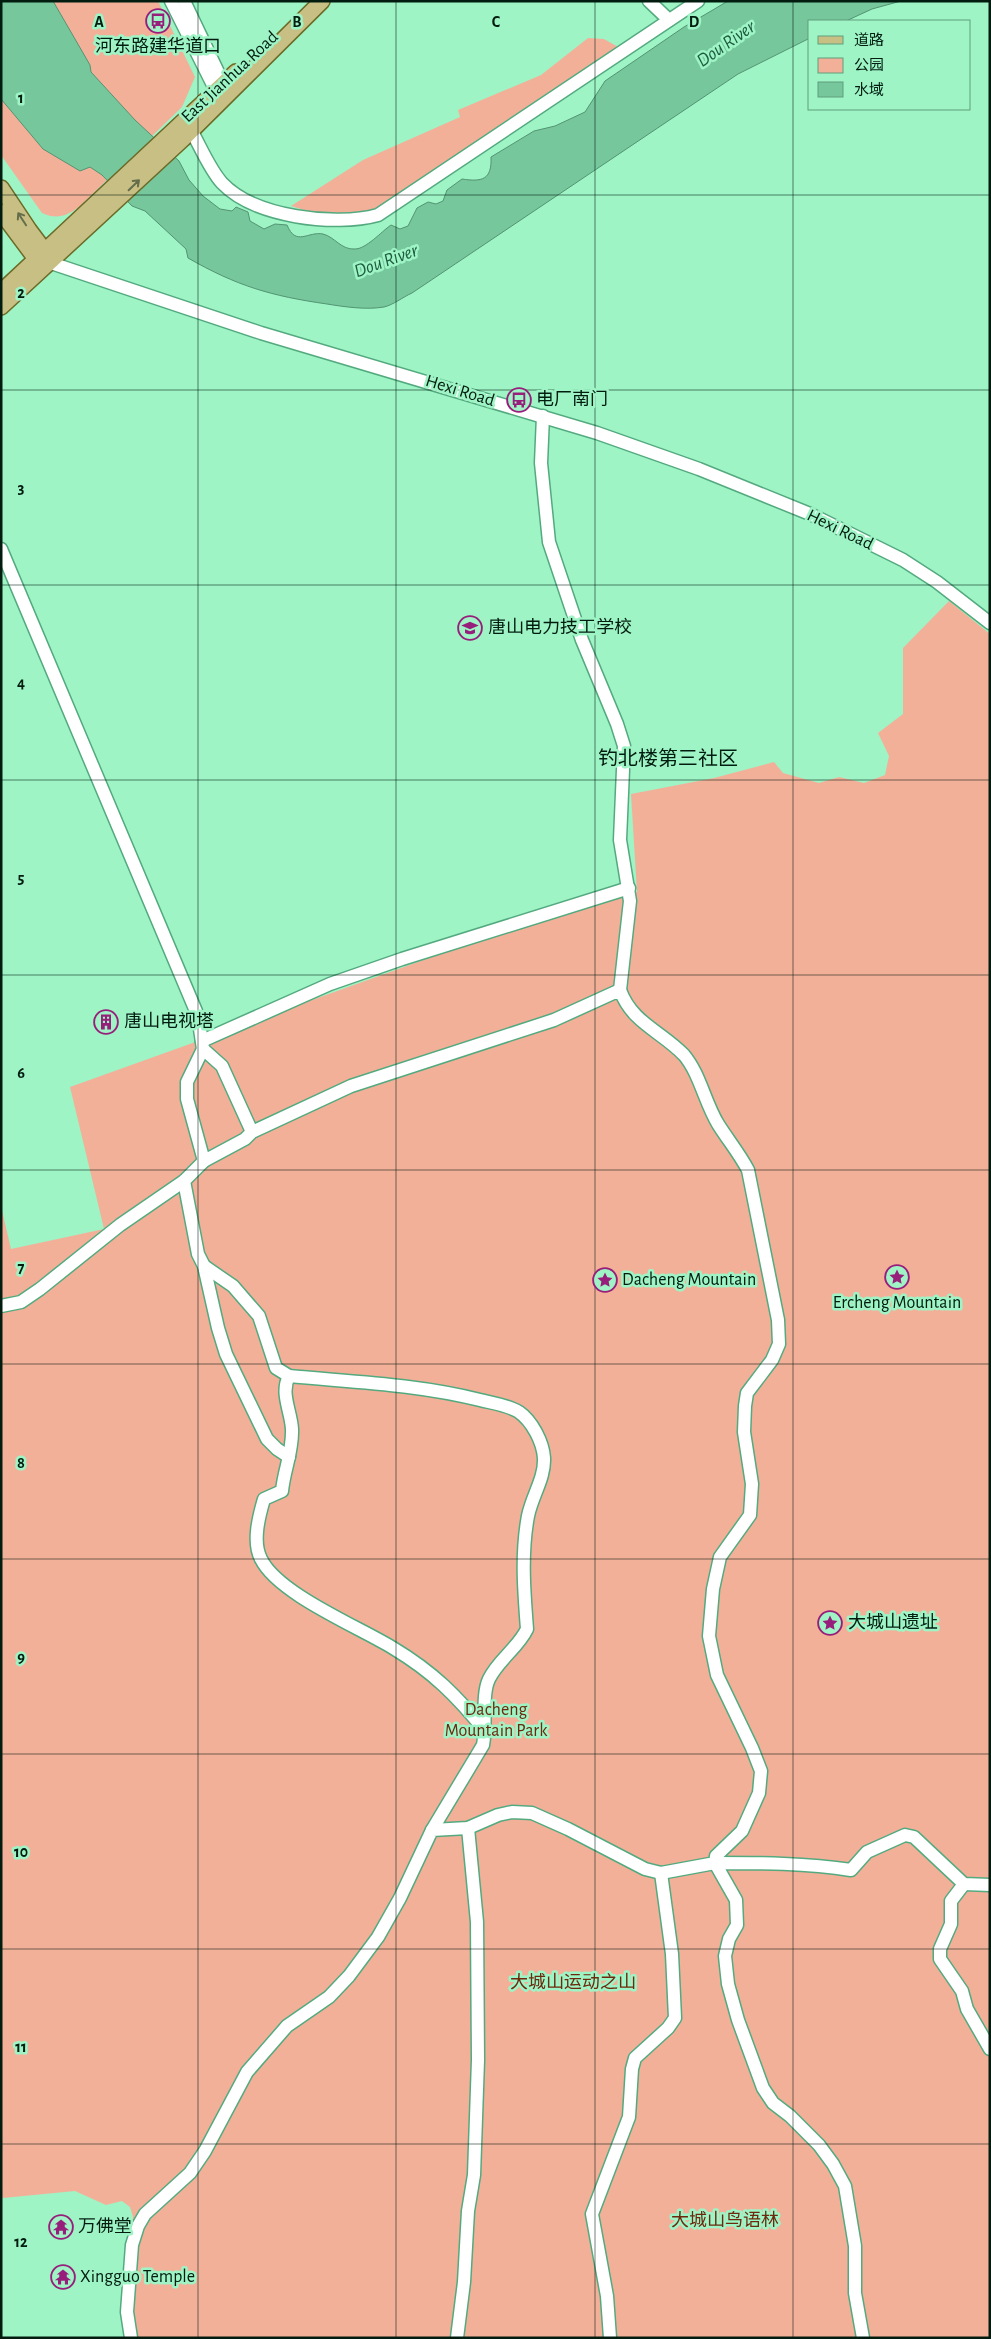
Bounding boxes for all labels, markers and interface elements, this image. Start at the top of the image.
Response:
bus stop icon: 河东路建华道口 [145,8,171,34]
text: A [94,14,104,30]
text: B [292,14,302,30]
text: C [492,14,501,30]
water label: Dou River [692,16,760,72]
legend [808,20,971,110]
street label: East Jianhua Road [178,28,282,126]
text: 道路 [854,32,884,48]
place label: 河东路建华道口 [95,36,221,56]
text: 公园 [854,57,884,73]
text: 水域 [854,82,884,98]
text: 1 [18,90,24,106]
one-way arrow [127,179,140,191]
one-way arrow [17,213,27,227]
water label: Dou River [352,240,421,281]
text: 2 [17,285,25,301]
street label: Hexi Road [423,372,497,410]
bus stop icon: 电厂南门 [506,387,532,413]
place label: 电厂南门 [536,389,608,409]
text: 3 [18,480,25,496]
street label: Hexi Road [804,506,876,554]
school or university icon: 唐山电力技工学校 [457,615,483,641]
place label: 唐山电力技工学校 [488,617,632,637]
text: 4 [17,675,25,691]
district label: 钓北楼第三社区 [598,748,738,769]
text: 5 [18,870,25,886]
building icon: 唐山电视塔 [93,1009,119,1035]
place label: 唐山电视塔 [124,1011,214,1031]
text: 6 [17,1065,25,1081]
text: 7 [18,1260,25,1276]
place icon: Ercheng Mountain [884,1264,910,1290]
place icon: Dacheng Mountain [592,1267,618,1293]
place label: Dacheng Mountain [622,1271,756,1289]
place label: Ercheng Mountain [833,1294,961,1312]
text: 8 [17,1455,25,1471]
place icon: 大城山遗址 [817,1610,843,1636]
place label: 大城山遗址 [848,1612,938,1632]
text: 9 [17,1649,25,1665]
park label: Dacheng Mountain Park [445,1701,548,1740]
text: 10 [14,1844,28,1860]
park label: 大城山运动之山 [510,1972,636,1992]
text: 11 [15,2039,27,2055]
park label: 大城山鸟语林 [671,2210,779,2230]
temple icon: 万佛堂 [48,2214,74,2240]
place label: 万佛堂 [78,2217,132,2236]
text: 12 [14,2234,28,2250]
temple icon: Xingguo Temple [50,2264,76,2290]
place label: Xingguo Temple [80,2268,195,2286]

